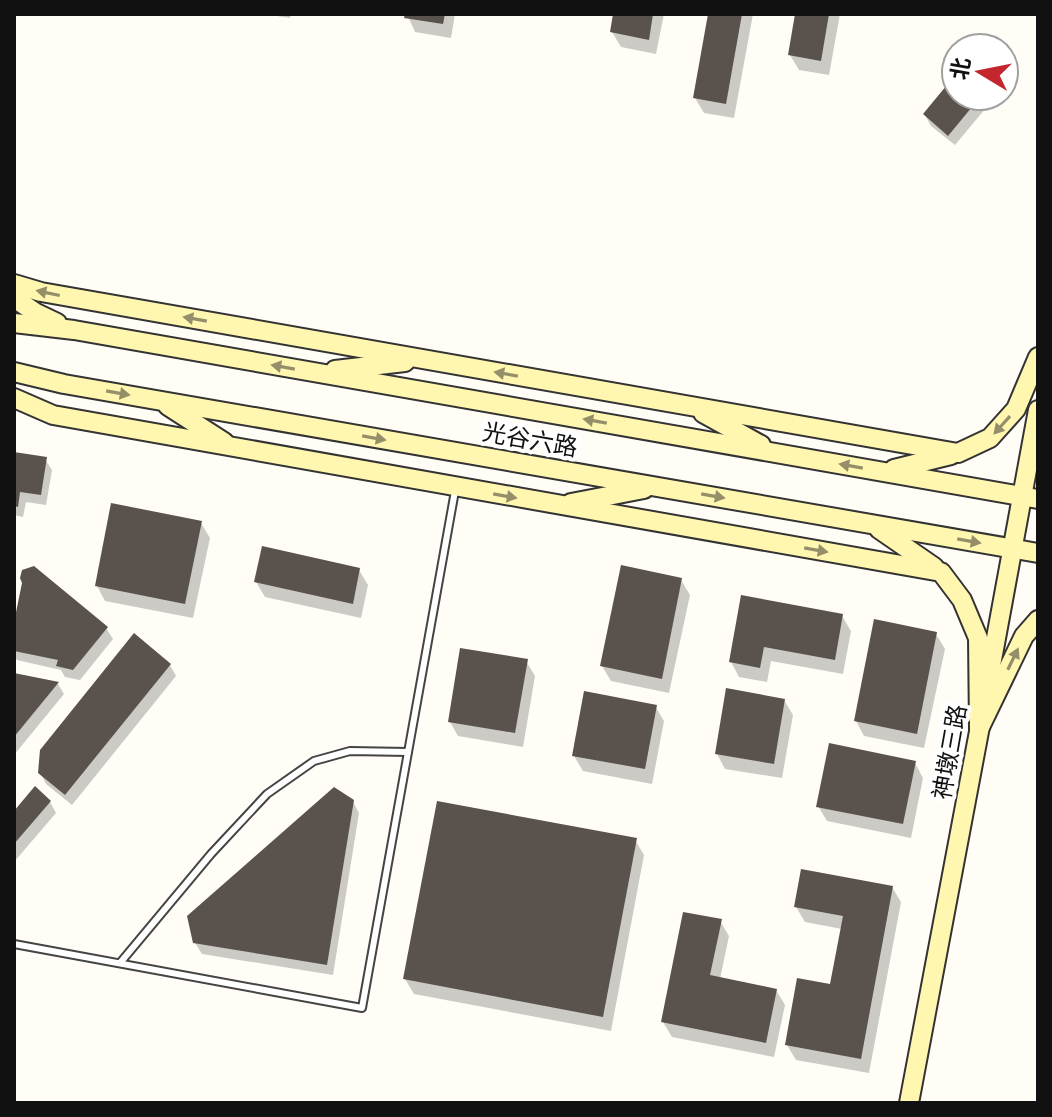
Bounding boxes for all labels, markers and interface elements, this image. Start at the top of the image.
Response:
north arrow [940,32,1020,112]
text: 北 [947,56,975,82]
one-way arrow [35,286,60,299]
one-way arrow [182,313,207,325]
one-way arrow [271,361,296,373]
one-way arrow [493,367,518,379]
one-way arrow [106,388,131,400]
one-way arrow [582,415,607,427]
one-way arrow [993,415,1011,434]
street label: 光谷六路 [480,418,580,461]
one-way arrow [362,432,387,444]
one-way arrow [838,459,863,472]
one-way arrow [492,490,517,502]
one-way arrow [701,491,726,503]
one-way arrow [957,535,982,548]
one-way arrow [804,544,829,556]
one-way arrow [1006,647,1020,671]
street label: 神墩三路 [928,702,971,802]

